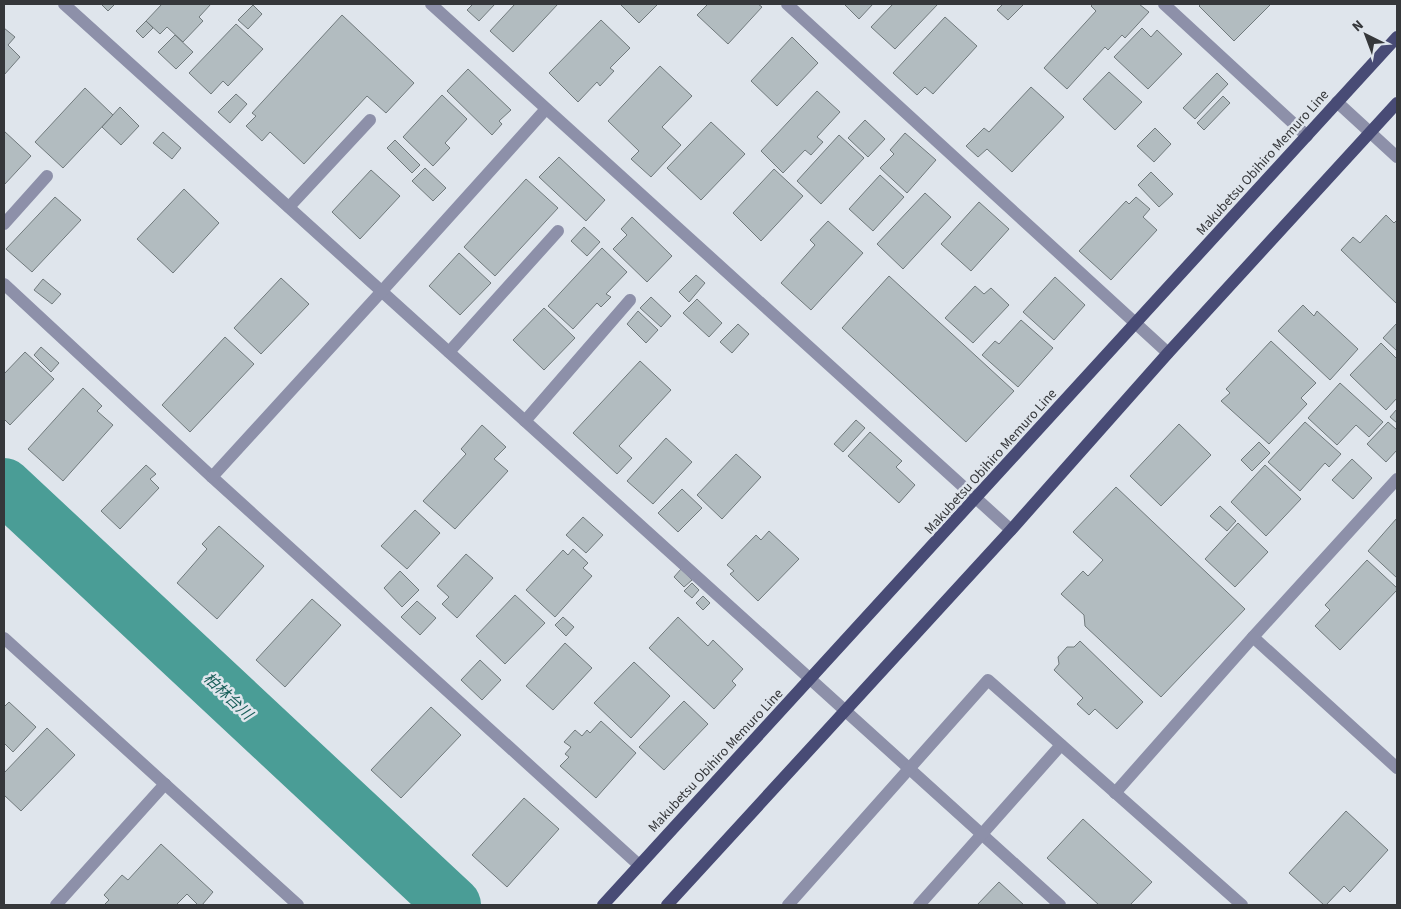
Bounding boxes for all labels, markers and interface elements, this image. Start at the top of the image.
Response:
north arrow [1341,10,1391,60]
text: N [1348,16,1368,37]
street label: Makubetsu Obihiro Memuro Line [1192,85,1334,240]
street label: Makubetsu Obihiro Memuro Line [920,384,1062,539]
water label: 柏林台川 [199,668,258,726]
street label: Makubetsu Obihiro Memuro Line [644,684,788,837]

